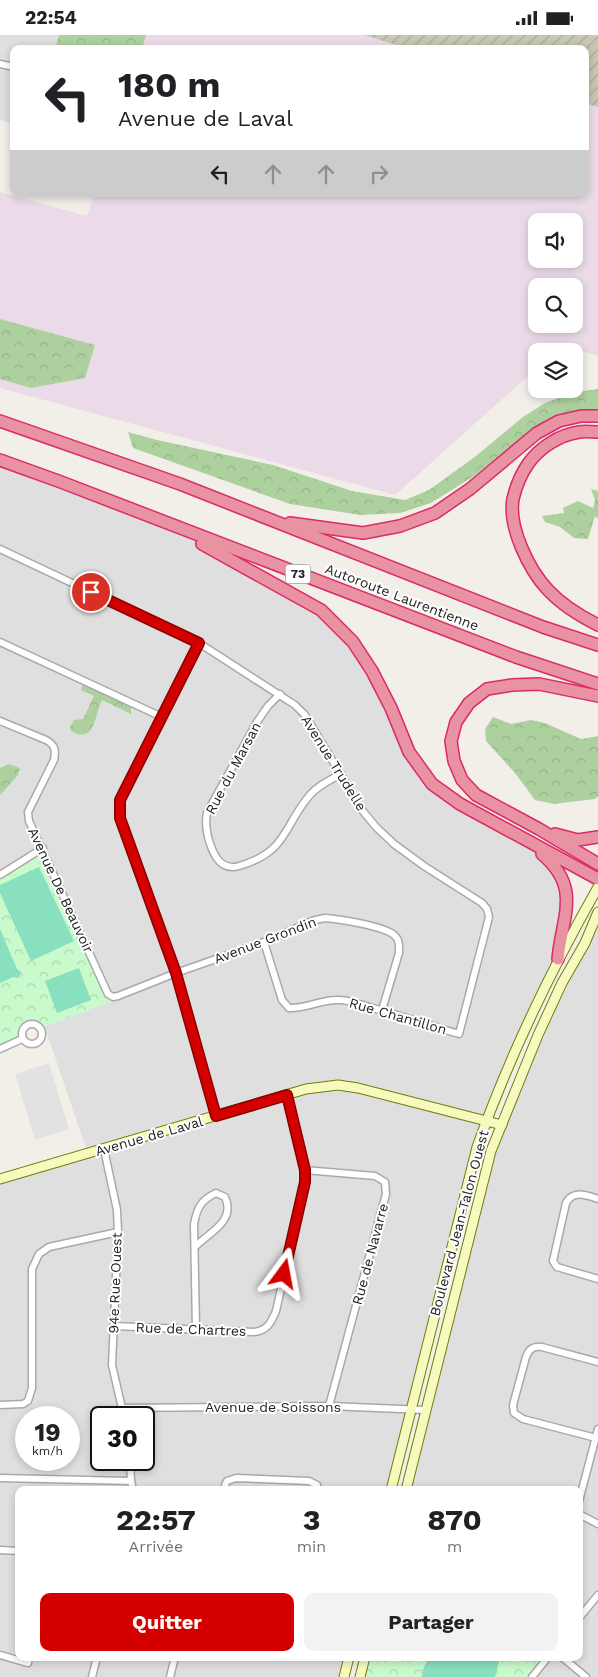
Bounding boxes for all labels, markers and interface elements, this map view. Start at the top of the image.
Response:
text: 22:54 [25,6,77,29]
text: 180 m [118,64,221,106]
icon: left [35,65,100,130]
text: Avenue de Laval [118,106,293,131]
icon: left [206,160,234,188]
icon: ahead [259,160,287,188]
icon: ahead [312,160,340,188]
icon: right [365,160,393,188]
map controls [528,213,583,398]
button: sound [528,213,583,268]
button: search [528,278,583,333]
button: layers [528,343,583,398]
street label: Autoroute Laurentienne [323,560,481,634]
road number: 73 [286,565,310,583]
pin [70,571,112,613]
icon: arrive [77,578,105,606]
street label: Avenue Trudelle [298,712,370,814]
street label: Rue du Marsan [202,719,264,817]
street label: Avenue De Beauvoir [25,825,97,955]
street label: Avenue Grondin [212,913,318,967]
street label: Rue Chantillon [347,994,449,1038]
street label: Avenue de Laval [93,1113,205,1159]
street label: Boulevard Jean-Talon Ouest [426,1128,492,1318]
street label: Rue de Navarre [349,1201,391,1307]
street label: 94e Rue Ouest [105,1232,125,1334]
position arrow [257,1247,309,1299]
street label: Rue de Chartres [135,1319,247,1339]
street label: Avenue de Soissons [205,1399,341,1415]
speed limit sign: 30 [90,1406,155,1471]
text: 19 [34,1418,61,1447]
text: km/h [32,1444,63,1458]
text: 22:57 [116,1502,196,1537]
text: 3 [303,1502,320,1537]
text: 870 [427,1502,482,1537]
text: Arrivée [129,1537,183,1556]
text: min [297,1537,326,1556]
text: m [447,1537,462,1556]
button: Quitter [40,1593,294,1651]
button: Partager [304,1593,558,1651]

